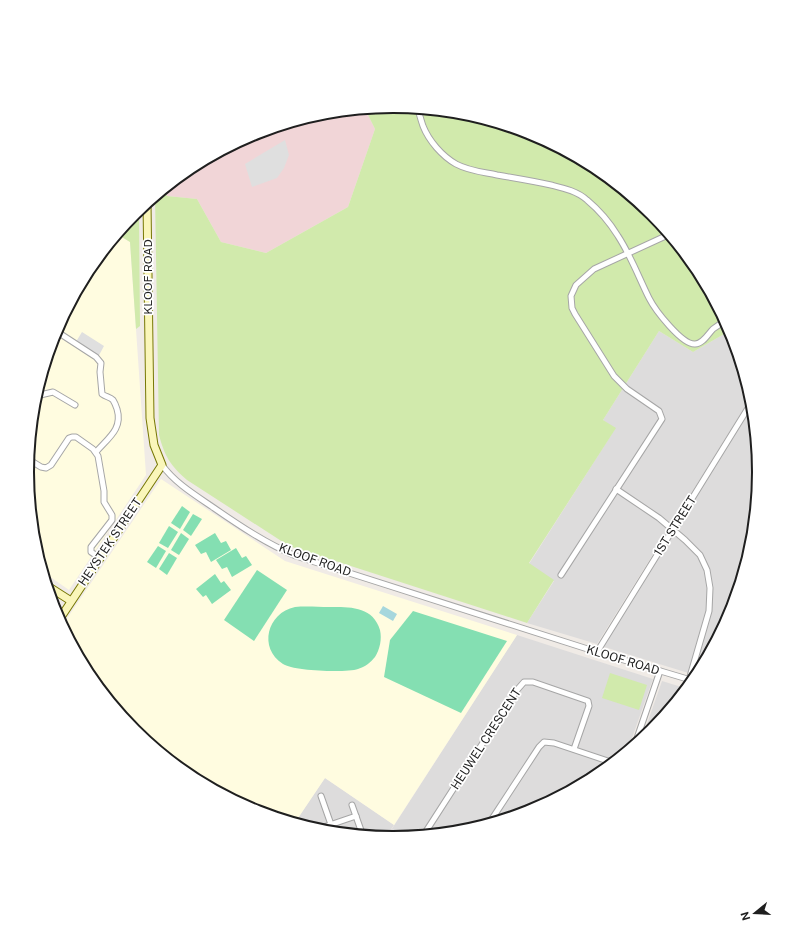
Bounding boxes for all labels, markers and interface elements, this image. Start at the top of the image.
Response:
street label: KLOOF ROAD [141,239,155,315]
street label: 1ST STREET [651,493,699,559]
street label: HEYSTEK STREET [75,496,145,588]
street label: KLOOF ROAD [277,540,353,580]
street label: KLOOF ROAD [585,642,661,678]
street label: HEUWEL CRESCENT [448,686,524,792]
north arrow [735,893,775,933]
text: N [738,910,753,922]

